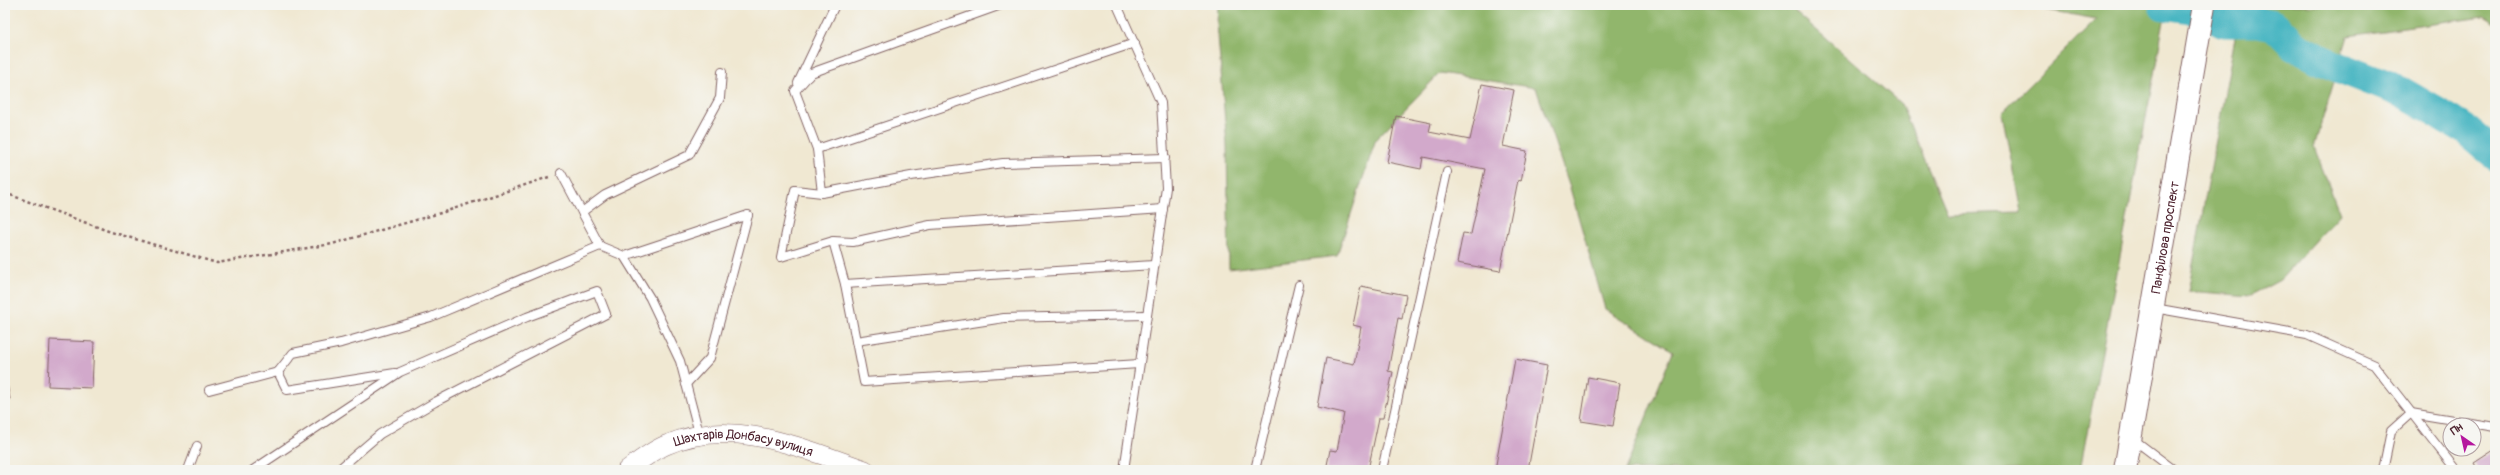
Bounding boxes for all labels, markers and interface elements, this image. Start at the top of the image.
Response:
street label: Панфілова проспект [2148,180,2183,295]
north arrow [2442,417,2482,457]
text: Пн [2448,420,2466,438]
street label: Шахтарів Донбасу вулиця [672,426,815,460]

